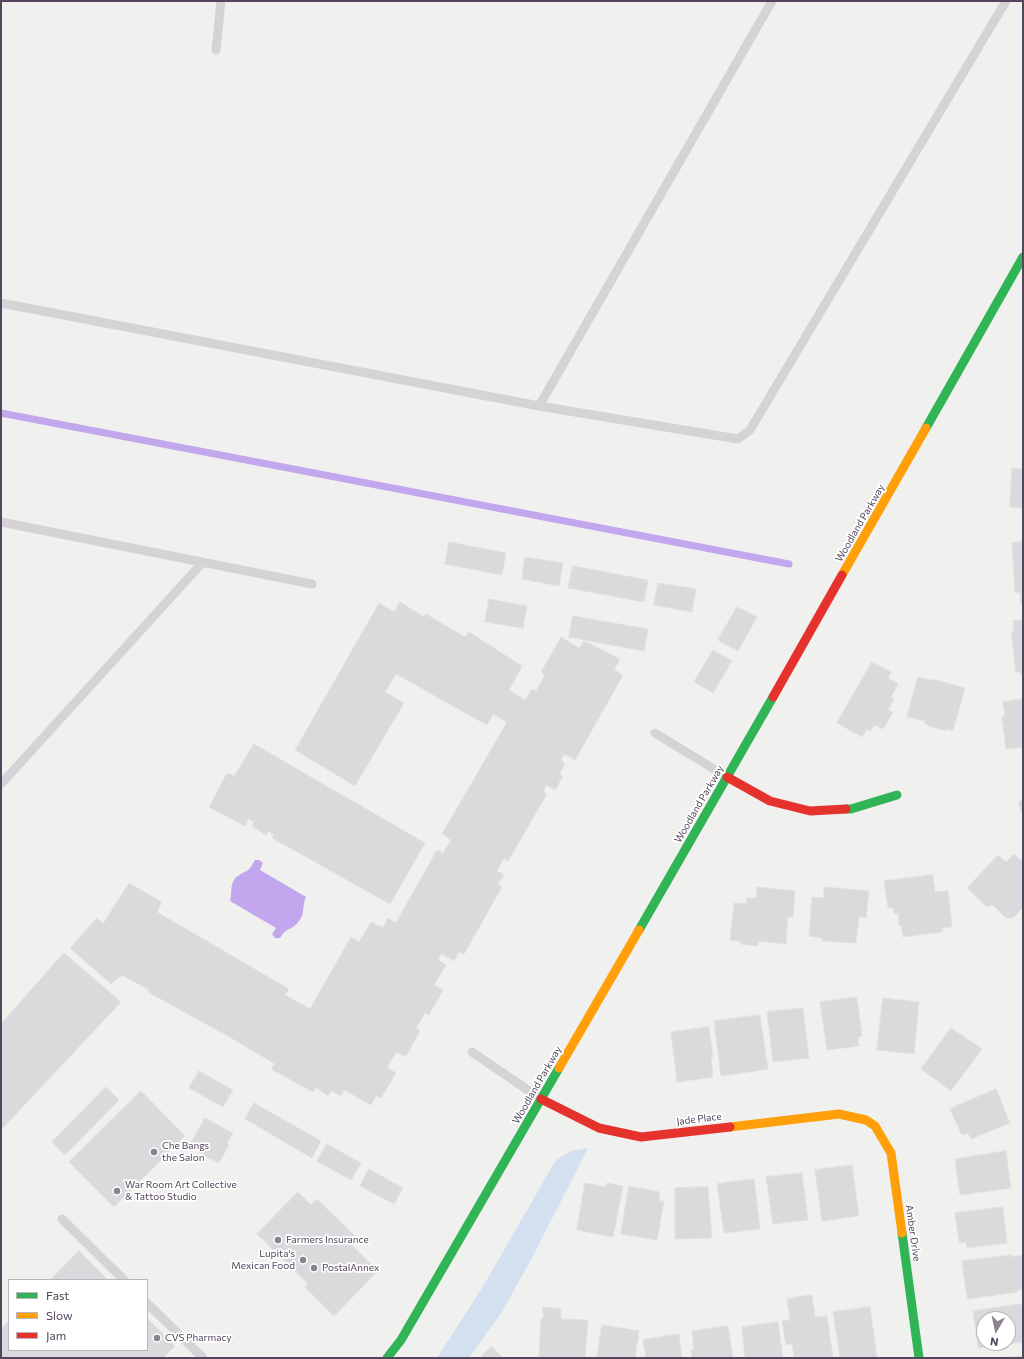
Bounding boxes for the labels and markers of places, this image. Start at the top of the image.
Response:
place label: Che Bangs the Salon [162,1140,209,1164]
marker: Che Bangs the Salon [149,1147,159,1157]
place label: War Room Art Collective & Tattoo Studio [125,1179,237,1202]
marker: War Room Art Collective & Tattoo Studio [112,1186,122,1196]
place label: Farmers Insurance [286,1234,369,1246]
marker: Farmers Insurance [273,1235,283,1245]
place label: Lupita's Mexican Food [231,1248,295,1272]
marker: Lupita's Mexican Food [298,1255,308,1265]
place label: PostalAnnex [322,1262,379,1274]
marker: PostalAnnex [309,1263,319,1273]
place label: CVS Pharmacy [165,1332,232,1344]
marker: CVS Pharmacy [152,1333,162,1343]

